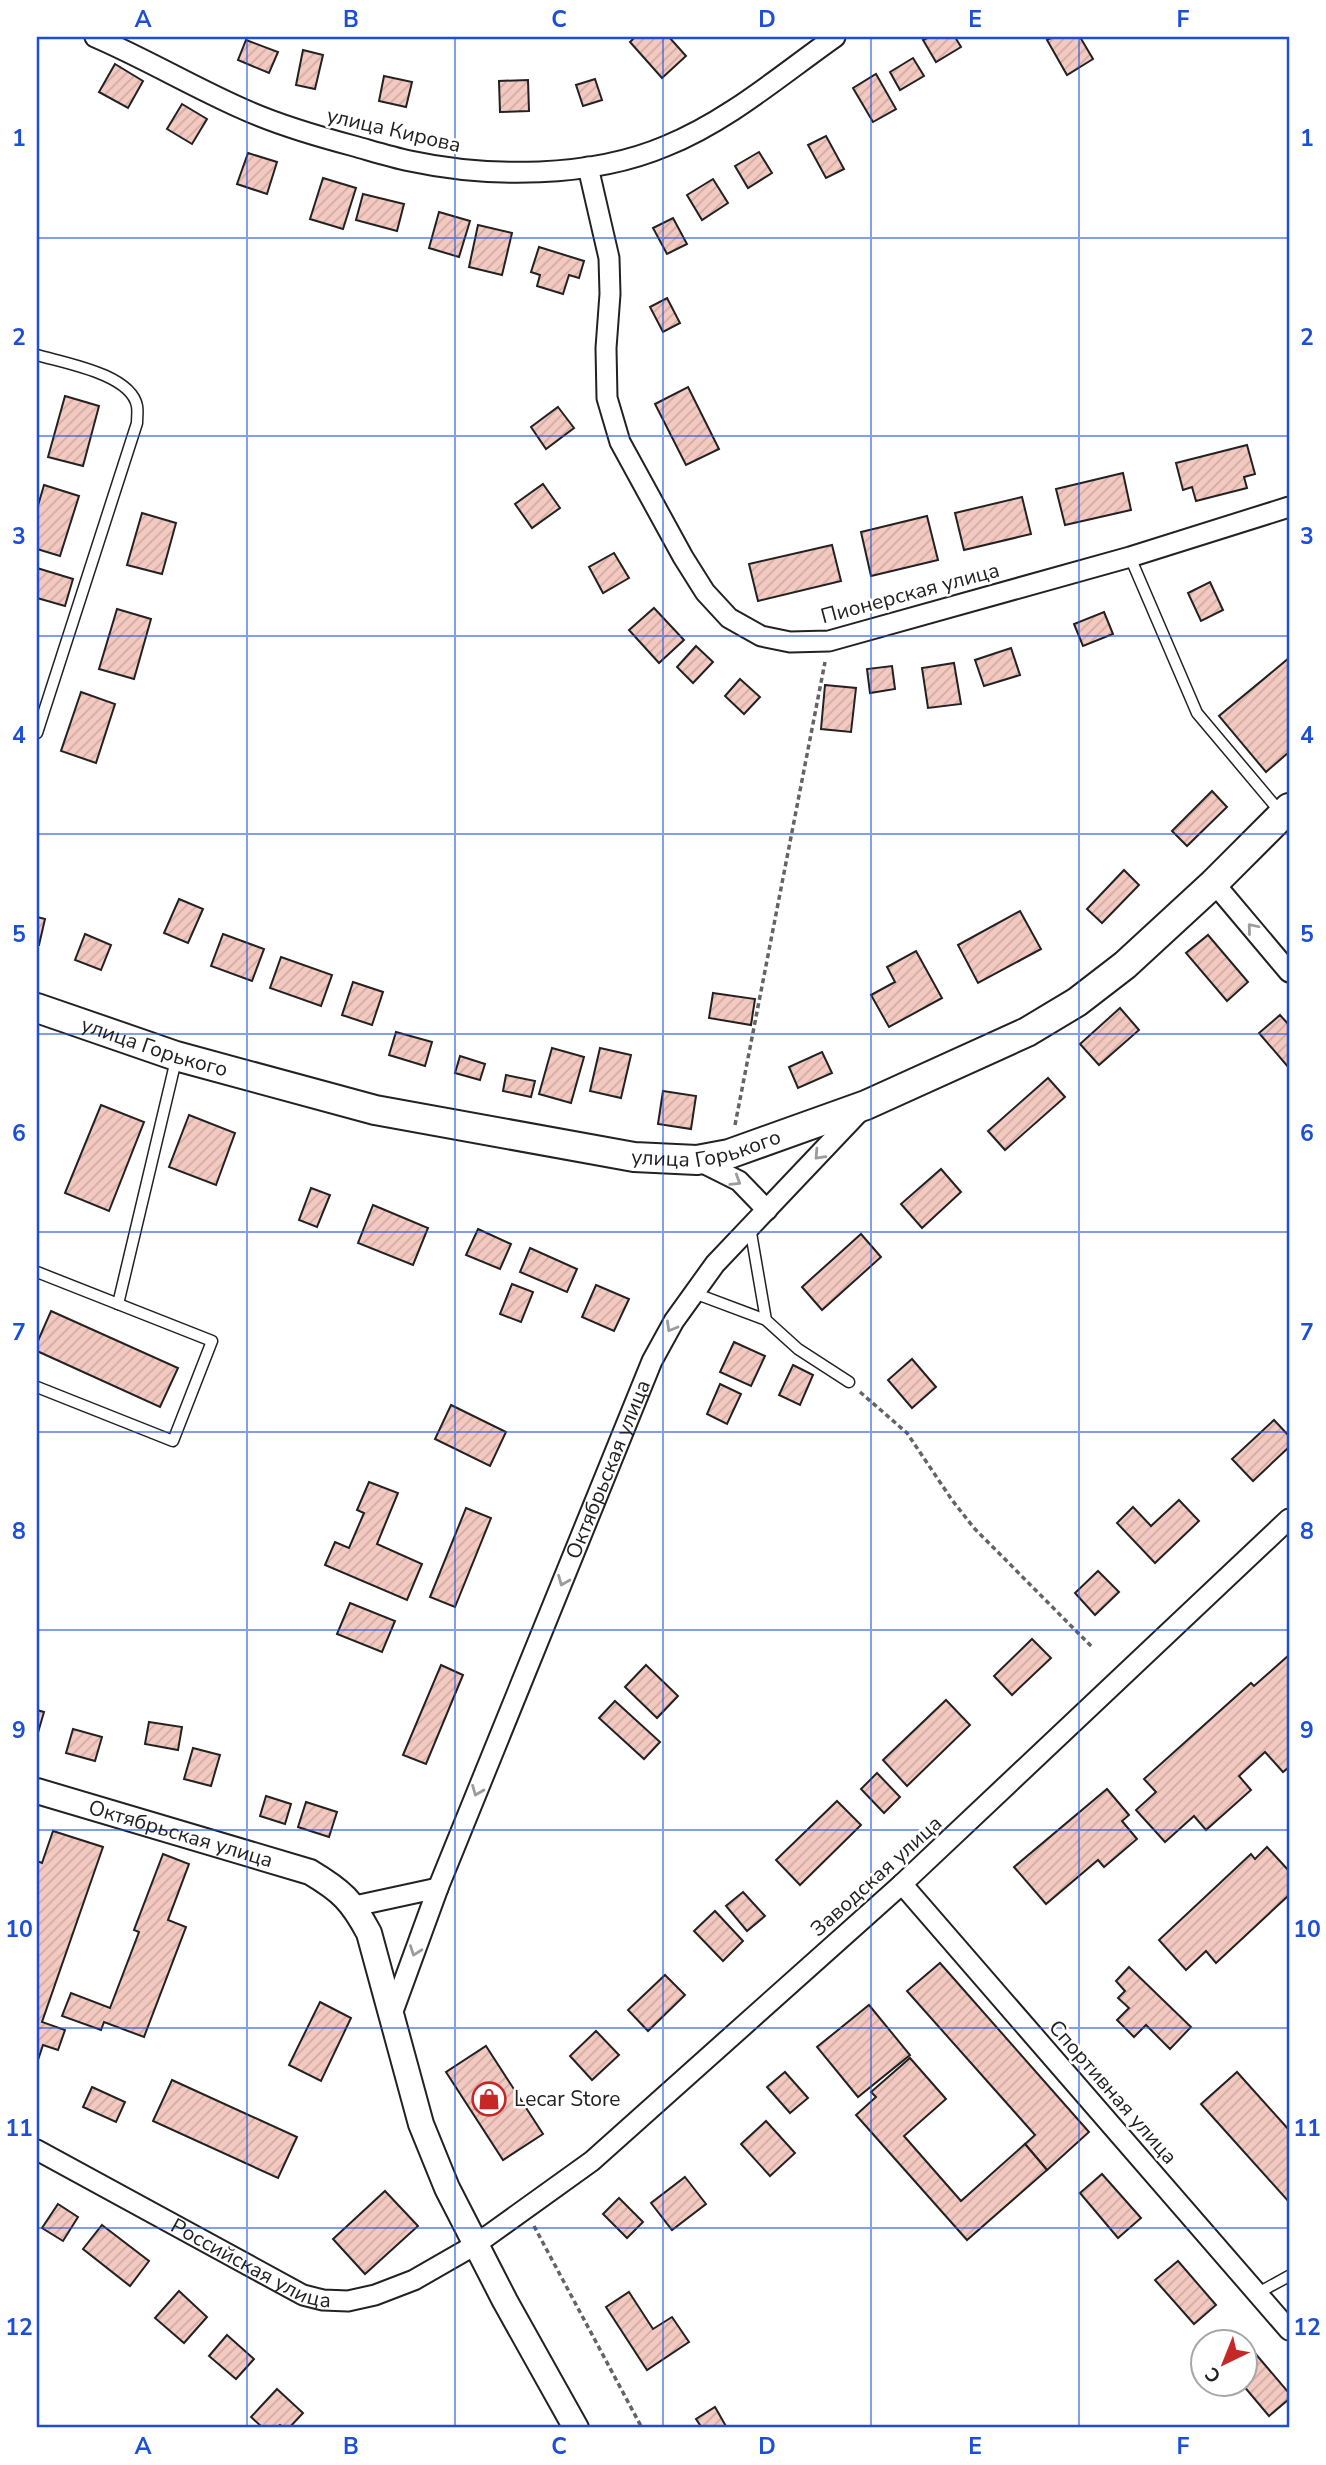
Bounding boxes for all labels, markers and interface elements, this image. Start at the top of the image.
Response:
text: A [134,4,152,35]
text: B [343,4,359,35]
text: C [551,4,567,35]
text: D [758,4,776,35]
text: E [968,4,982,35]
text: F [1177,4,1190,35]
street label: улица Кирова [324,101,464,159]
text: 1 [12,123,26,154]
text: 1 [1300,123,1314,154]
text: 2 [12,322,26,353]
text: 2 [1300,322,1314,353]
text: 3 [12,521,26,552]
text: 3 [1300,521,1314,552]
street label: Пионерская улица [818,556,1002,630]
text: 4 [12,720,26,751]
text: 4 [1300,720,1314,751]
text: 5 [12,919,26,950]
text: 5 [1300,919,1314,950]
one-way arrow [1247,923,1260,935]
street label: улица Горького [78,1010,231,1083]
text: 6 [12,1118,26,1149]
text: 6 [1300,1118,1314,1149]
street label: улица Горького [631,1123,785,1174]
one-way arrow [815,1146,828,1159]
one-way arrow [728,1172,741,1185]
text: 7 [12,1317,26,1348]
text: 7 [1300,1317,1314,1348]
one-way arrow [666,1319,679,1332]
street label: Октябрьская улица [559,1376,657,1563]
text: 8 [12,1516,26,1547]
text: 8 [1300,1516,1314,1547]
one-way arrow [558,1574,572,1586]
text: 9 [12,1715,26,1746]
text: 9 [1300,1715,1314,1746]
one-way arrow [472,1785,486,1797]
street label: Октябрьская улица [85,1793,276,1874]
street label: Заводская улица [804,1809,948,1943]
text: 10 [5,1914,33,1945]
text: 10 [1293,1914,1321,1945]
one-way arrow [410,1944,424,1956]
street label: Спортивная улица [1042,2014,1184,2170]
shop icon: Lecar Store [470,2080,508,2118]
place label: Lecar Store [514,2085,621,2113]
text: 11 [5,2113,33,2144]
text: 11 [1293,2113,1321,2144]
street label: Российская улица [166,2212,331,2314]
text: 12 [5,2312,33,2343]
text: 12 [1293,2312,1321,2343]
north arrow [1190,2328,1260,2398]
text: С [1199,2361,1227,2389]
text: A [134,2431,152,2462]
text: B [343,2431,359,2462]
text: C [551,2431,567,2462]
text: D [758,2431,776,2462]
text: E [968,2431,982,2462]
text: F [1177,2431,1190,2462]

